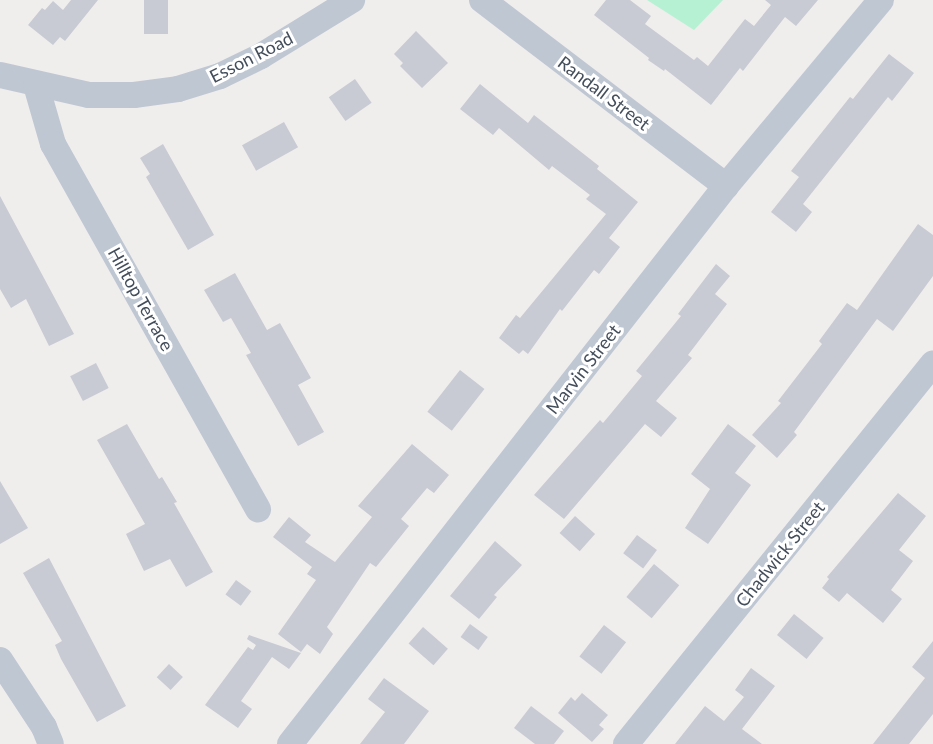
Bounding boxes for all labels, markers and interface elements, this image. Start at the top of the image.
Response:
street label: Esson Road [206,27,296,87]
street label: Randall Street [554,51,654,135]
street label: Hilltop Terrace [104,243,178,355]
street label: Marvin Street [541,320,625,418]
street label: Chadwick Street [731,497,829,611]

